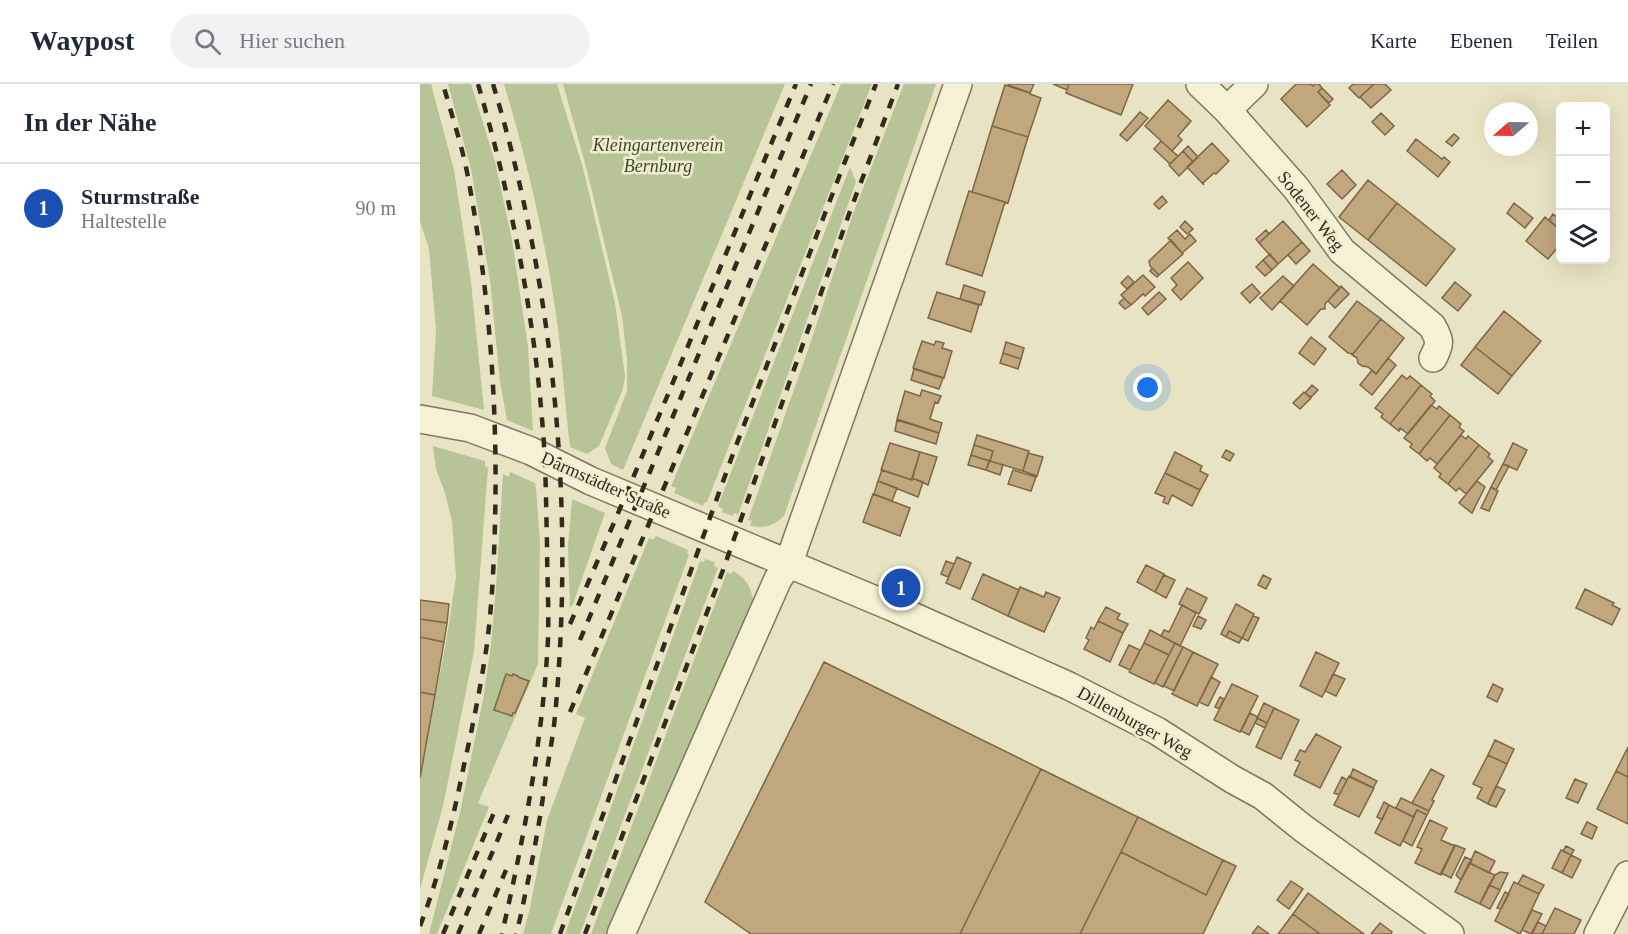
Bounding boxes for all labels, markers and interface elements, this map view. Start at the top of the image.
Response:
search box [170,14,590,68]
text: Waypost [30,25,134,56]
icon: search [191,25,224,58]
text: Hier suchen [239,28,345,53]
text: Karte [1370,29,1417,53]
text: Ebenen [1450,29,1513,53]
text: Teilen [1546,29,1598,53]
north arrow [1484,102,1538,156]
map controls [1556,102,1610,264]
button: + [1556,102,1610,156]
text: In der Nähe [24,108,156,137]
park label: Kleingartenverein Bernburg [592,135,723,176]
button: − [1556,156,1610,210]
street label: Sodener Weg [1274,167,1348,255]
text: Sturmstraße [81,184,200,209]
text: 1 [39,197,49,219]
text: 90 m [355,197,396,219]
text: Haltestelle [81,210,167,232]
button: layers [1556,210,1610,264]
your location [1133,373,1162,402]
street label: Darmstädter Straße [538,448,674,522]
pin: 1 [882,566,920,610]
street label: Dillenburger Weg [1074,682,1196,762]

